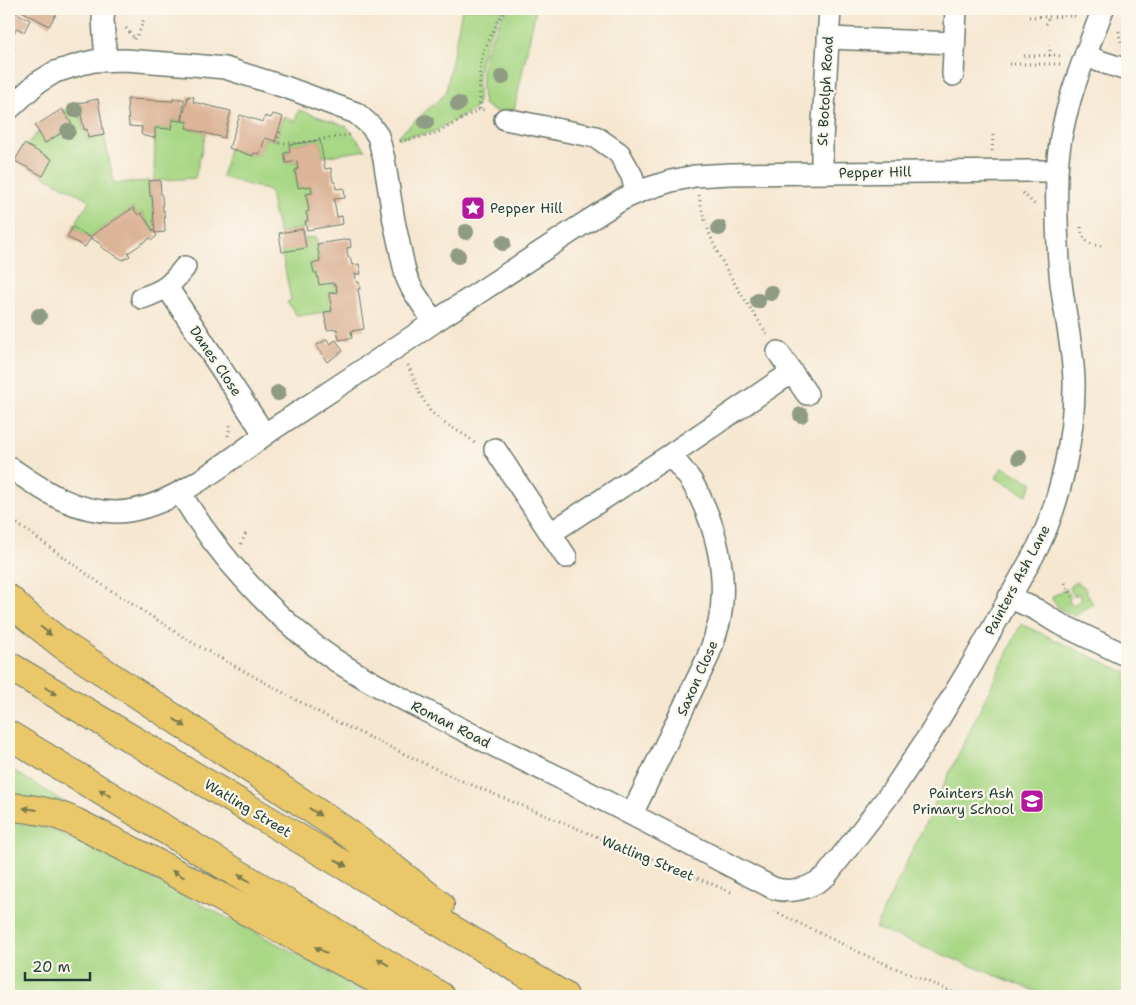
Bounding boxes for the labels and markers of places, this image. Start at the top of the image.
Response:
place icon: Pepper Hill [460,195,486,221]
place label: Pepper Hill [490,199,563,217]
place label: Painters Ash Primary School [913,784,1015,818]
school or university icon: Painters Ash Primary School [1019,788,1045,814]

